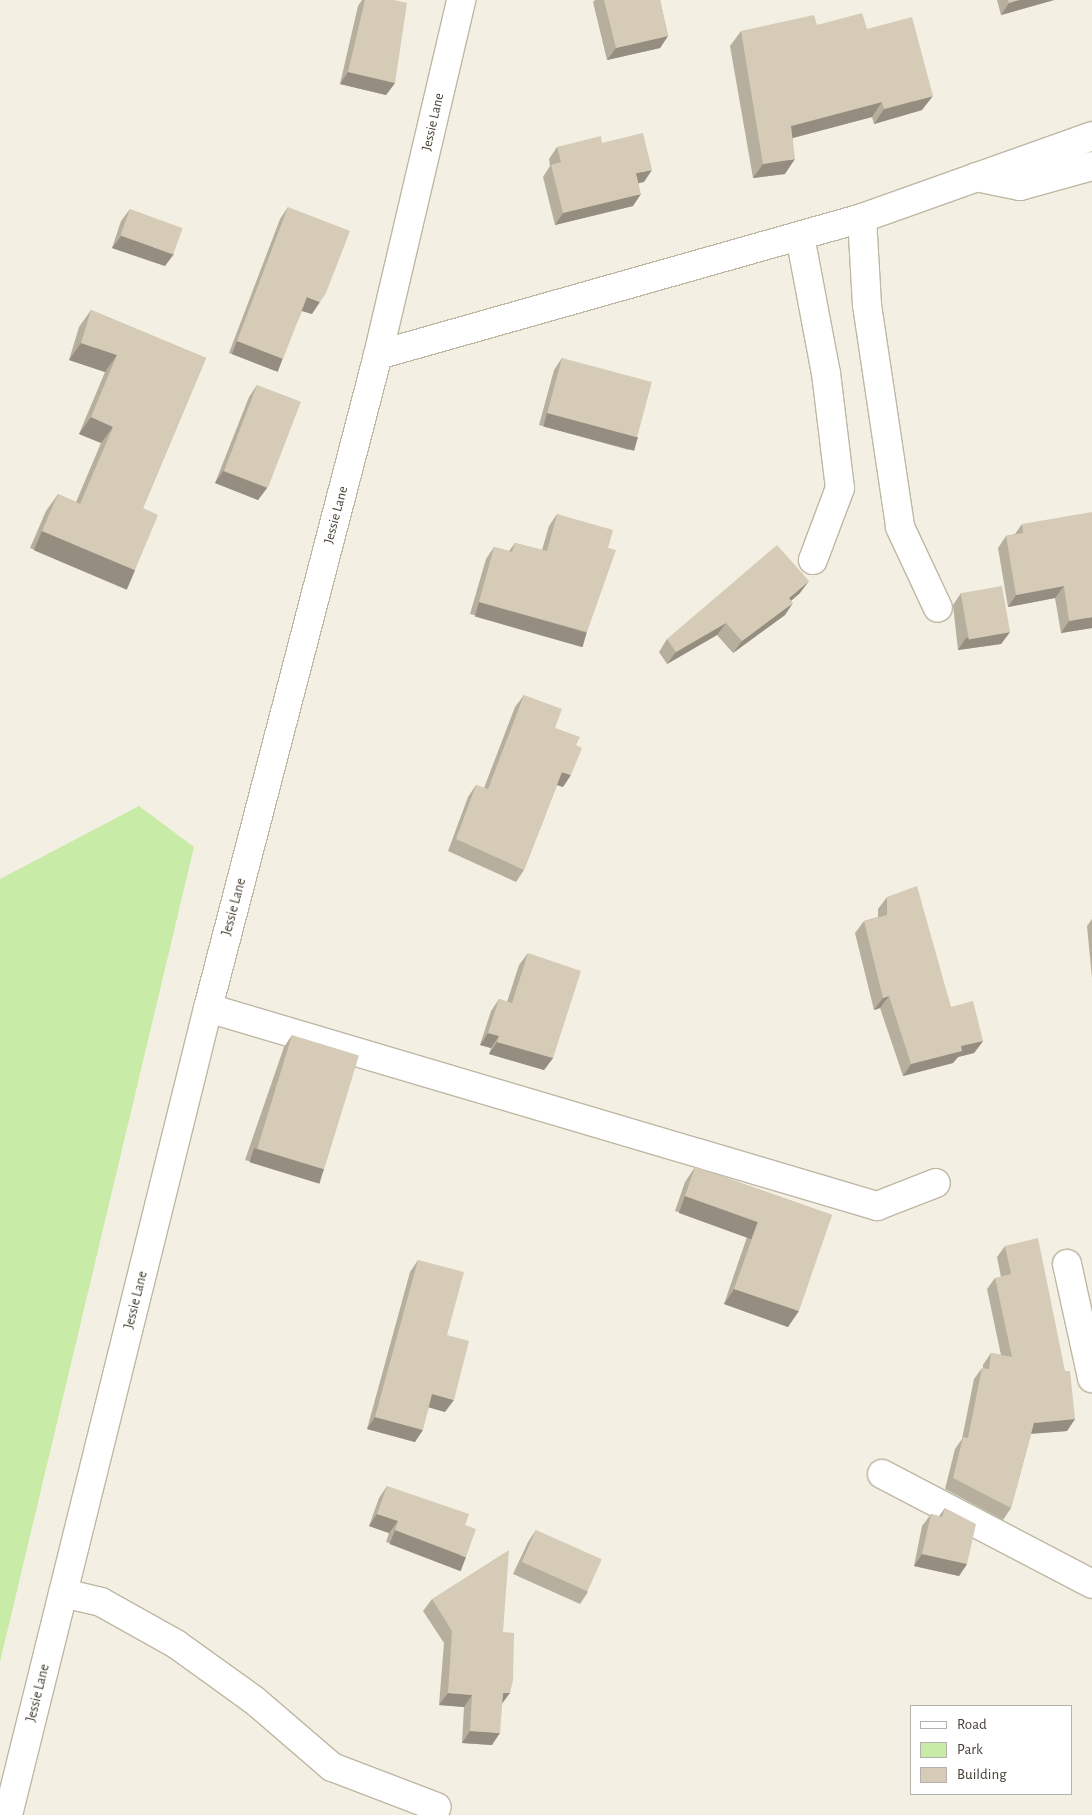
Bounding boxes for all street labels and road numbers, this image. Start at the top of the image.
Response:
street label: Jessie Lane [418,91,448,153]
street label: Jessie Lane [320,484,352,546]
street label: Jessie Lane [218,876,250,938]
street label: Jessie Lane [121,1269,151,1331]
street label: Jessie Lane [23,1662,53,1724]

